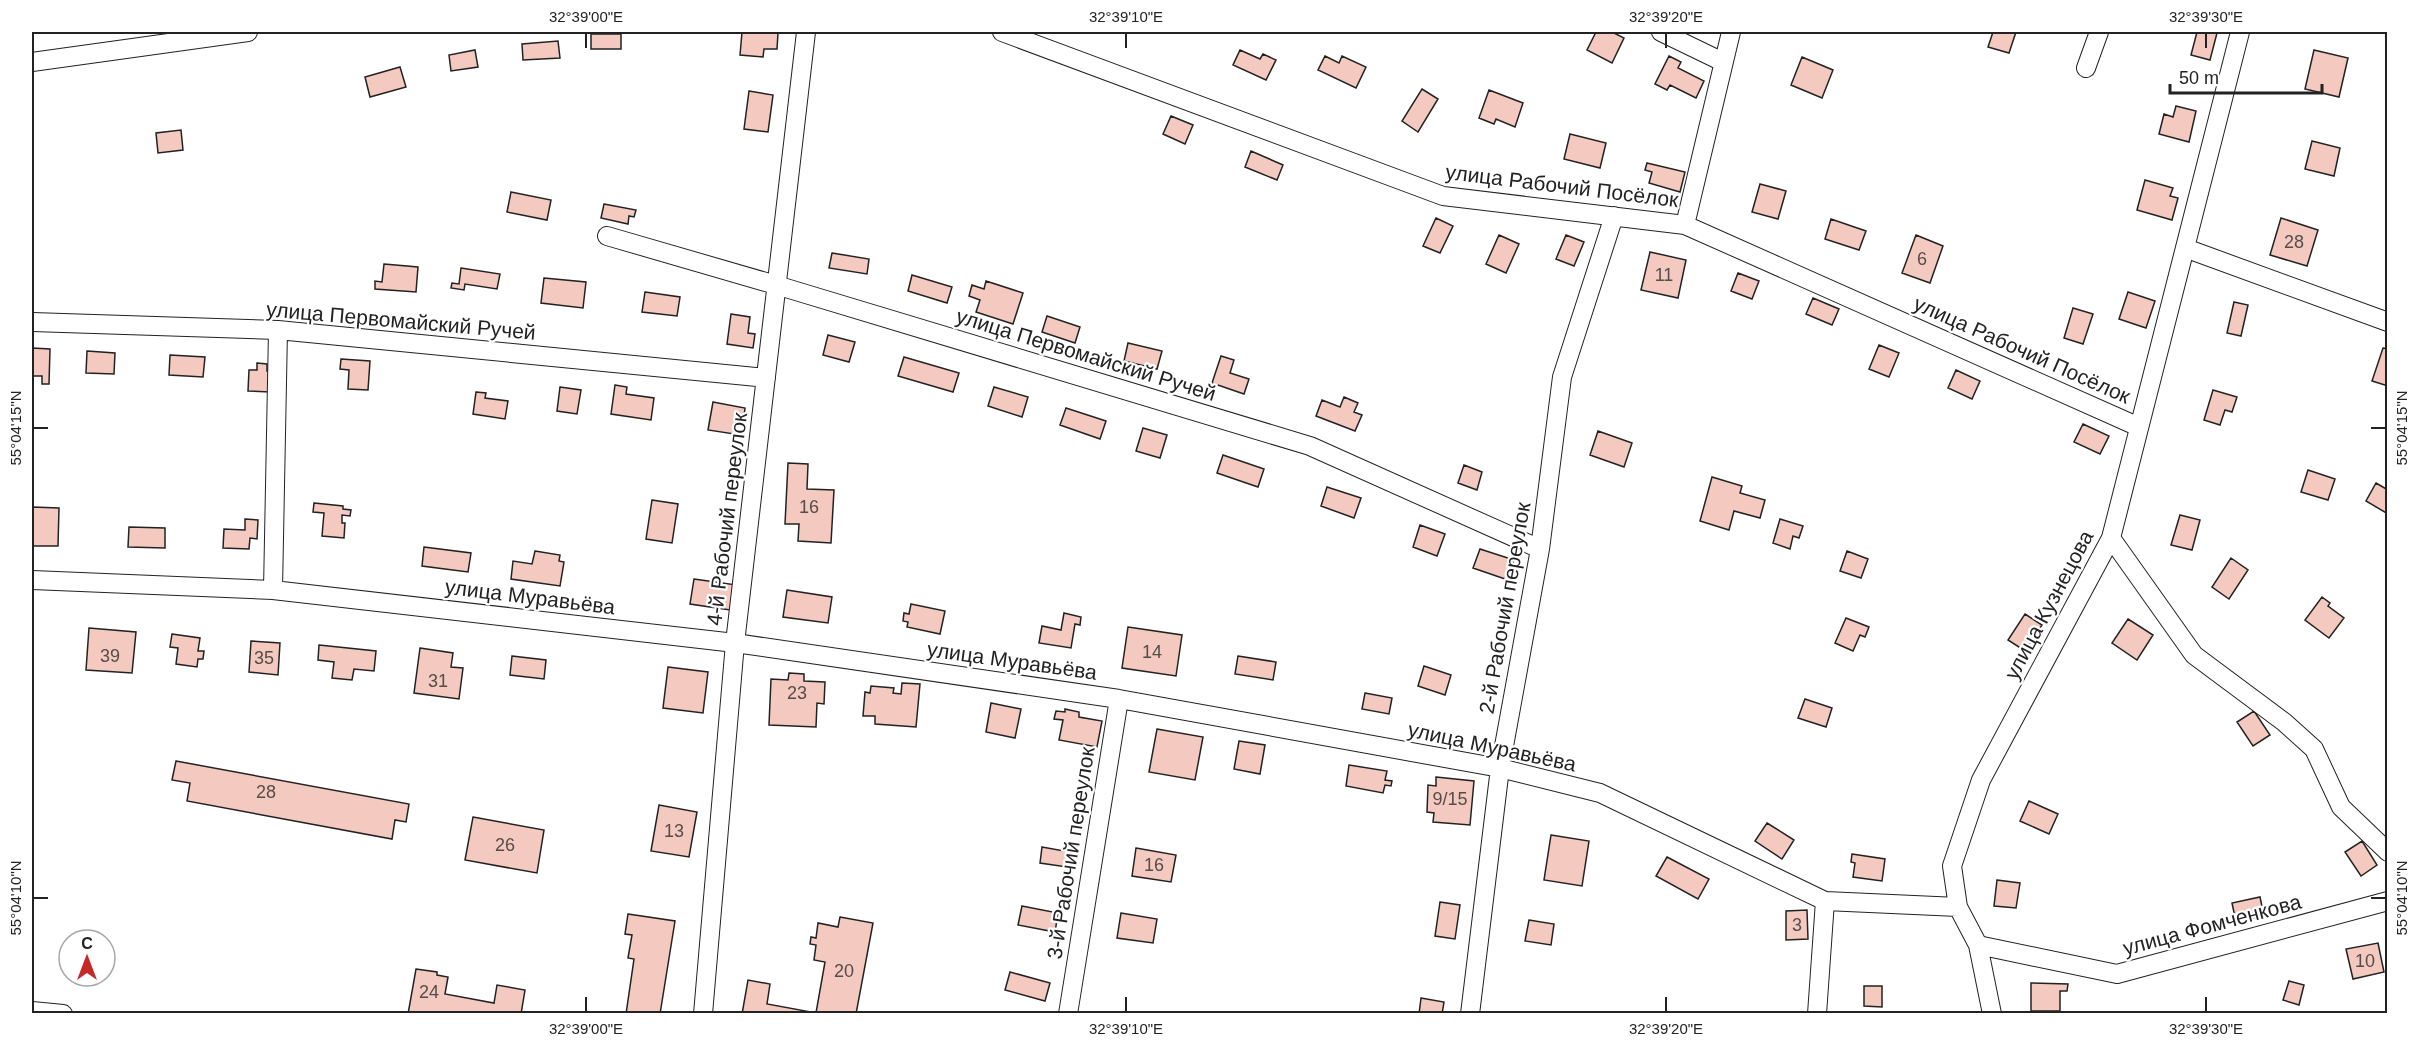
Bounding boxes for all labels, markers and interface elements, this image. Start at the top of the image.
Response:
text: 32°39'00"E [549,8,623,25]
text: 32°39'10"E [1089,8,1163,25]
text: 32°39'20"E [1629,8,1703,25]
text: 32°39'30"E [2169,8,2243,25]
scale bar [2170,57,2322,95]
text: 50 m [2179,68,2219,88]
street label: улица Рабочий Посёлок [1444,160,1681,211]
house number: 28 [2284,232,2304,252]
house number: 6 [1917,249,1927,269]
house number: 11 [1655,265,1673,285]
street label: улица Рабочий Посёлок [1910,291,2135,408]
street label: улица Первомайский Ручей [265,297,537,344]
street label: улица Первомайский Ручей [954,304,1219,405]
text: 55°04'15"N [7,390,24,466]
text: 55°04'15"N [2393,390,2410,466]
street label: 4-й Рабочий переулок [702,410,751,627]
house number: 16 [799,497,819,517]
street label: 2-й Рабочий переулок [1475,500,1535,715]
street label: улица Кузнецова [2000,526,2098,683]
street label: улица Муравьёва [444,575,617,618]
street label: улица Муравьёва [926,637,1099,684]
house number: 14 [1142,642,1162,662]
house number: 39 [100,646,120,666]
house number: 35 [254,648,274,668]
house number: 31 [428,671,448,691]
house number: 23 [787,683,807,703]
street label: улица Муравьёва [1406,717,1579,776]
street label: 3-й Рабочий переулок [1042,745,1099,961]
house number: 28 [256,782,276,802]
house number: 9/15 [1432,789,1468,809]
house number: 13 [664,821,684,841]
house number: 26 [495,835,515,855]
house number: 16 [1144,855,1164,875]
text: 55°04'10"N [7,860,24,936]
text: 55°04'10"N [2393,860,2410,936]
street label: улица Фомченкова [2120,890,2304,959]
house number: 3 [1792,915,1802,935]
north arrow [57,928,117,988]
text: С [81,935,93,952]
house number: 10 [2355,951,2375,971]
house number: 20 [834,961,854,981]
house number: 24 [419,982,439,1002]
text: 32°39'00"E [549,1020,623,1037]
text: 32°39'10"E [1089,1020,1163,1037]
text: 32°39'20"E [1629,1020,1703,1037]
text: 32°39'30"E [2169,1020,2243,1037]

